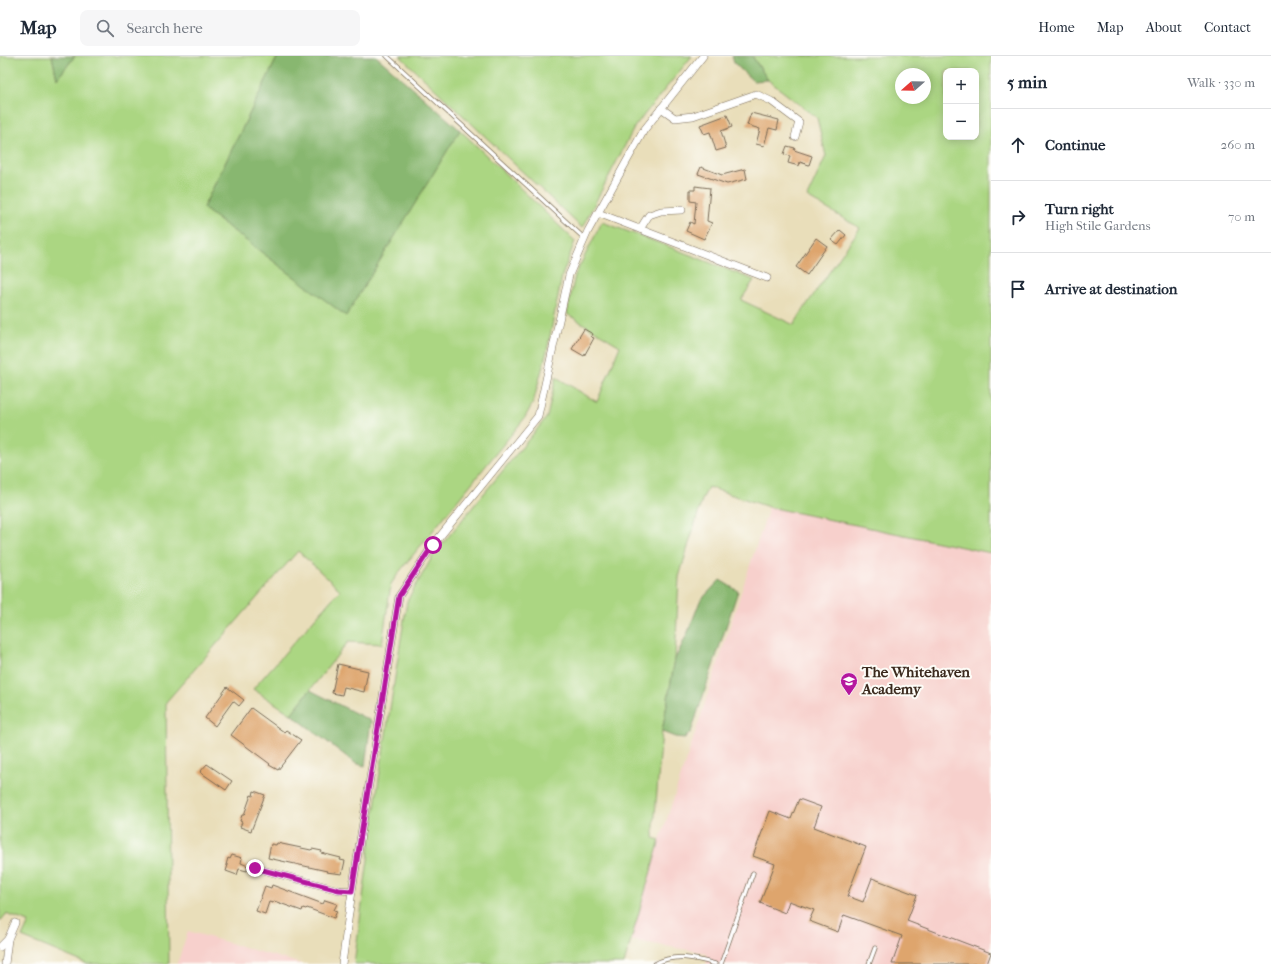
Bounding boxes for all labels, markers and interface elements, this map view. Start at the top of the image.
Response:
search box [80,10,360,46]
text: Map [20,17,56,39]
icon: search [94,17,116,39]
text: Search here [126,19,203,37]
text: Home [1038,19,1075,36]
text: Map [1097,19,1124,36]
text: About [1146,19,1182,36]
text: Contact [1204,19,1251,36]
north arrow [895,68,931,104]
map controls [943,68,979,140]
button: + [943,68,979,104]
text: 5 min [1007,72,1047,92]
text: Walk · 330 m [1187,75,1255,90]
button: − [943,104,979,140]
icon: ahead [1007,134,1029,156]
text: Continue [1045,136,1105,154]
text: 260 m [1221,137,1255,152]
text: Turn right [1045,200,1114,218]
icon: right [1007,206,1029,228]
text: 70 m [1228,209,1255,224]
text: High Stile Gardens [1045,218,1150,233]
icon: arrive [1007,278,1029,300]
text: Arrive at destination [1045,280,1177,298]
route start [424,536,442,554]
place label: The Whitehaven Academy [861,663,970,698]
school or university icon: The Whitehaven Academy [839,671,859,696]
route end [246,859,264,877]

